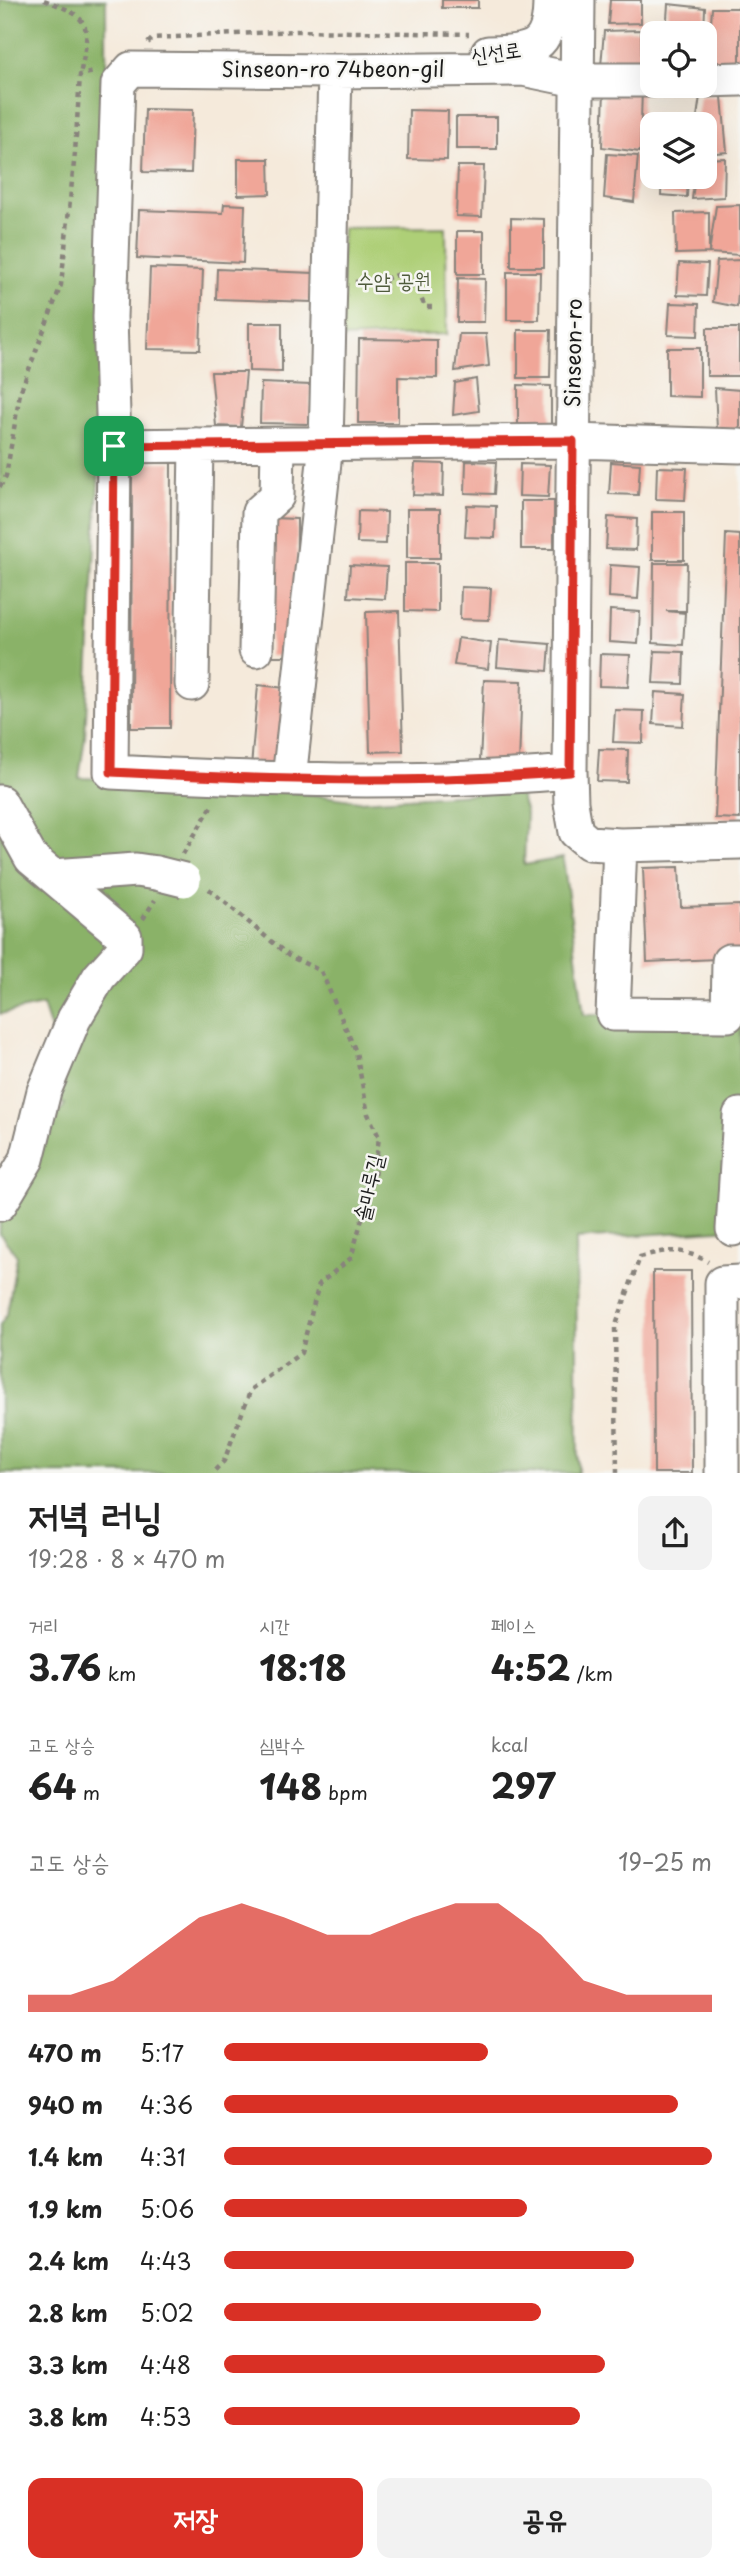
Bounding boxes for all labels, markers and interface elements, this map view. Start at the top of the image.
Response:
map controls [640,21,717,189]
button: locate [640,21,717,98]
street label: 신선로 [468,32,523,70]
street label: Sinseon-ro 74beon-gil [221,52,445,84]
button: layers [640,112,717,189]
park label: 수암 공원 [357,263,431,295]
street label: Sinseon-ro [555,298,589,408]
pin [84,416,144,476]
icon: arrive [95,427,133,465]
street label: 솔마루길 [344,1151,390,1224]
text: 저녁 러닝 [28,1486,163,1543]
button: share [638,1496,712,1570]
text: 19:28 · 8 × 470 m [28,1541,226,1576]
text: 거리 [28,1611,59,1639]
text: 시간 [259,1611,290,1639]
text: 페이스 [491,1611,537,1639]
text: 3.76 [28,1640,102,1693]
text: 18:18 [259,1640,347,1693]
text: 4:52 [491,1640,571,1693]
text: km [102,1659,136,1687]
text: /km [571,1659,613,1687]
text: 고도 상승 [28,1730,95,1758]
text: 심박수 [259,1730,305,1758]
text: kcal [491,1730,529,1758]
text: 297 [491,1758,556,1811]
text: 64 [28,1759,76,1812]
text: 148 [259,1759,322,1812]
text: m [76,1778,100,1806]
text: bpm [322,1778,368,1806]
text: 고도 상승 [28,1844,110,1879]
text: 19–25 m [618,1844,712,1879]
text: 470 m [28,2035,102,2070]
text: 5:17 [140,2035,184,2070]
text: 940 m [28,2087,103,2122]
text: 4:36 [140,2087,193,2122]
text: 1.4 km [28,2139,103,2174]
text: 4:31 [140,2139,186,2174]
text: 1.9 km [28,2191,102,2226]
text: 5:06 [140,2191,194,2226]
text: 2.4 km [28,2243,109,2278]
text: 4:43 [140,2243,192,2278]
text: 2.8 km [28,2295,108,2330]
text: 5:02 [140,2295,194,2330]
text: 3.3 km [28,2347,108,2382]
text: 4:48 [140,2347,191,2382]
text: 3.8 km [28,2399,108,2434]
text: 4:53 [140,2399,191,2434]
button: 저장 [28,2478,363,2558]
button: 공유 [377,2478,712,2558]

